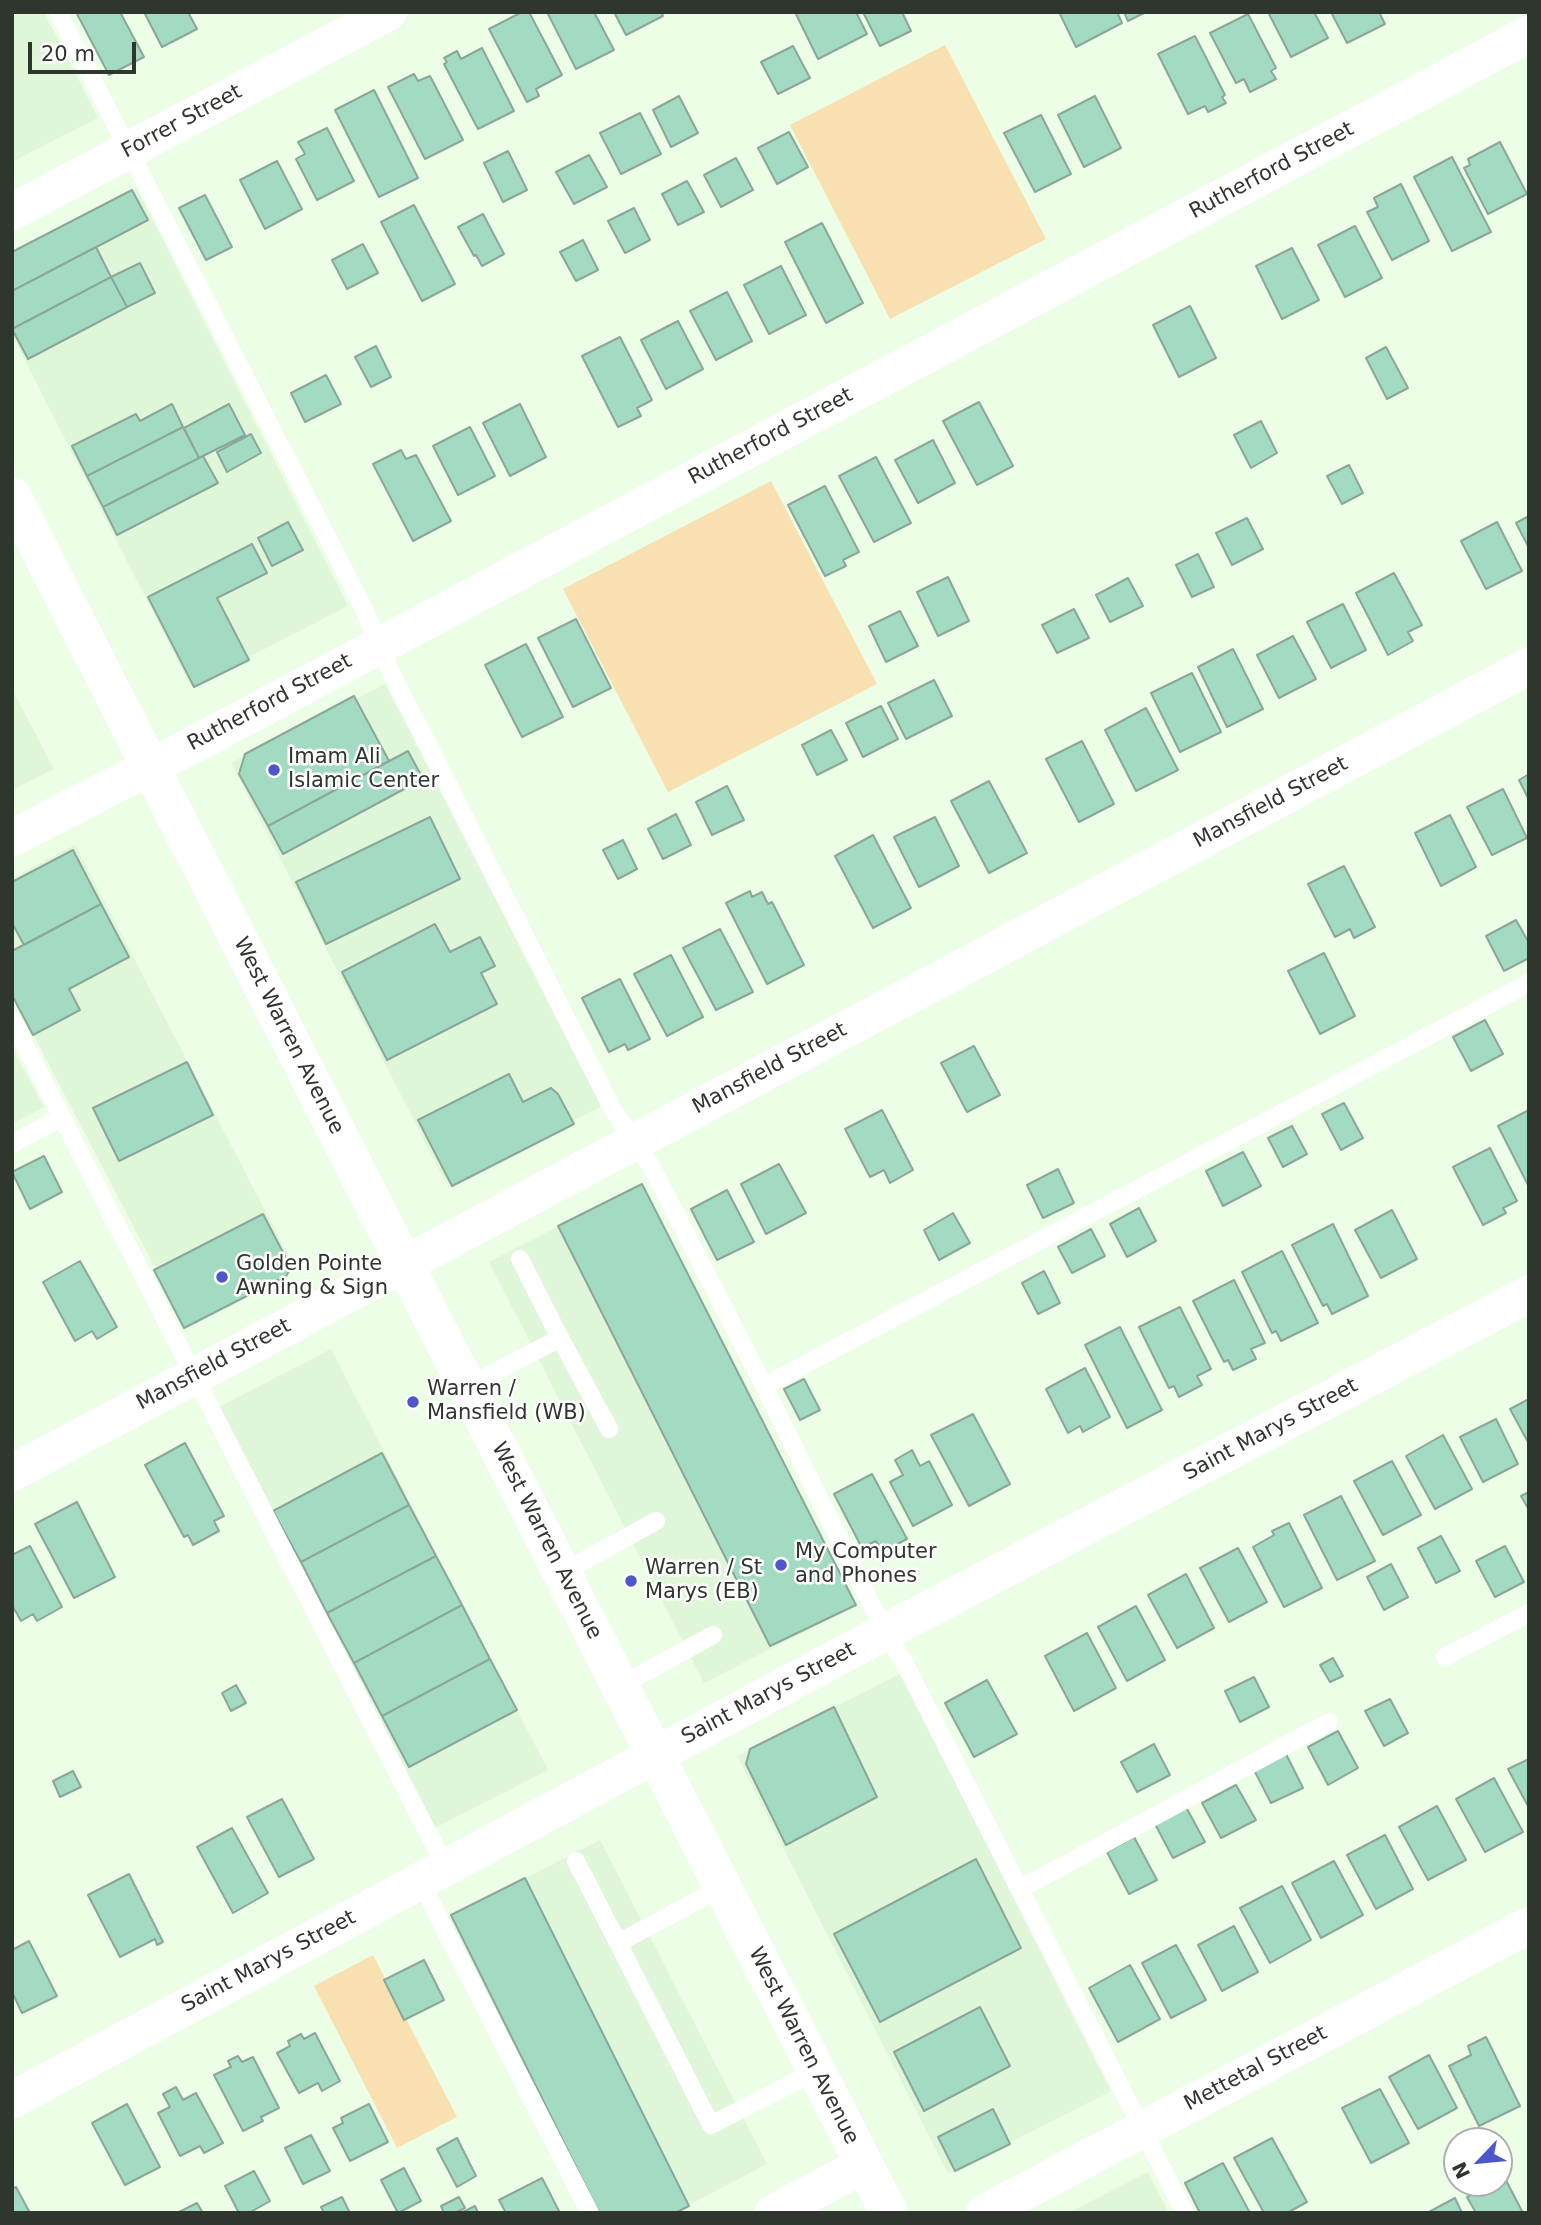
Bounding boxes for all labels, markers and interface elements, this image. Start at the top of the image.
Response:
scale bar [32,28,140,72]
text: 20 m [41,42,95,66]
street label: Forrer Street [118,80,246,164]
street label: Rutherford Street [1186,117,1358,225]
street label: Rutherford Street [685,383,857,491]
street label: Rutherford Street [184,649,356,757]
place label: Imam Ali Islamic Center [288,745,439,795]
street label: Mansfield Street [1190,752,1352,854]
marker: Imam Ali Islamic Center [266,762,282,778]
street label: West Warren Avenue [227,933,349,1139]
street label: Mansfield Street [689,1018,851,1120]
place label: Golden Pointe Awning & Sign [236,1252,388,1302]
marker: Golden Pointe Awning & Sign [214,1269,230,1285]
street label: Mansfield Street [133,1314,295,1416]
street label: Saint Marys Street [1180,1373,1362,1487]
place label: Warren / Mansfield (WB) [427,1377,586,1427]
marker: Warren / Mansfield (WB) [405,1394,421,1410]
street label: West Warren Avenue [485,1438,607,1644]
place label: My Computer and Phones [795,1540,937,1590]
place label: Warren / St Marys (EB) [645,1556,762,1606]
marker: My Computer and Phones [773,1557,789,1573]
marker: Warren / St Marys (EB) [623,1573,639,1589]
street label: Saint Marys Street [678,1637,860,1751]
street label: Saint Marys Street [178,1905,360,2019]
street label: West Warren Avenue [742,1943,864,2149]
street label: Mettetal Street [1180,2021,1332,2117]
north arrow [1443,2127,1513,2197]
text: N [1448,2158,1474,2182]

